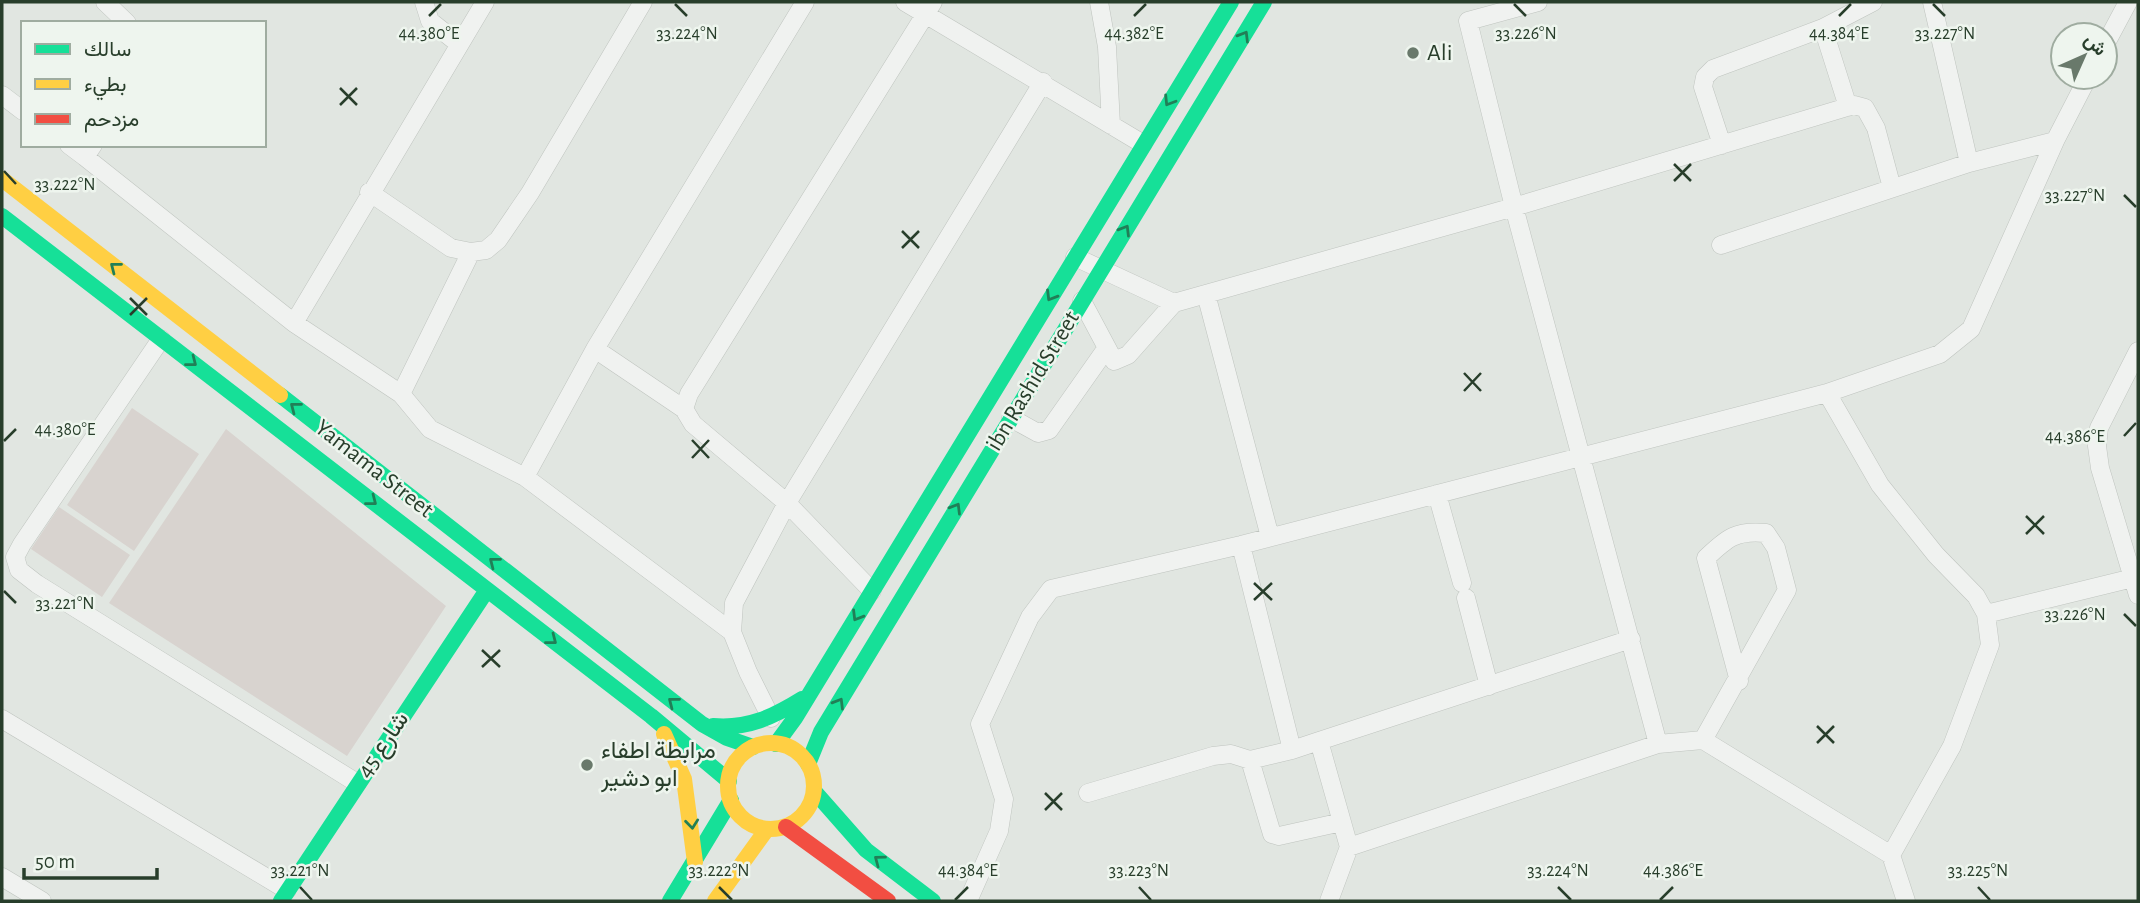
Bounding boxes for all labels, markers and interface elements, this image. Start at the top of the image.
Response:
legend [21,21,266,147]
north arrow [2049,21,2119,91]
text: 44.380°E [399,25,460,43]
text: 33.224°N [656,25,718,43]
text: 44.382°E [1104,25,1164,43]
text: 33.226°N [1495,25,1557,43]
text: 44.384°E [1809,25,1869,43]
text: 33.227°N [1915,25,1975,43]
one-way arrow [1235,30,1248,43]
text: ش [2079,30,2110,61]
text: سالك [84,39,131,60]
place label: Ali [1427,41,1453,65]
marker: Ali [1405,45,1421,61]
text: بطيء [84,74,127,101]
one-way arrow [1164,94,1177,107]
text: مزدحم [84,109,139,133]
text: 33.222°N [34,176,96,194]
text: 33.227°N [2045,187,2105,205]
one-way arrow [1117,225,1130,238]
one-way arrow [111,263,123,276]
one-way arrow [1046,288,1059,301]
street label: ibn Rashid Street [982,307,1084,455]
one-way arrow [184,354,196,367]
one-way arrow [290,403,303,416]
street label: Yamama Street [310,416,438,523]
text: 44.380°E [35,421,96,439]
text: 44.386°E [2045,428,2105,446]
one-way arrow [364,493,377,506]
one-way arrow [948,503,961,516]
one-way arrow [489,557,502,570]
text: 33.221°N [35,595,95,613]
text: 33.226°N [2044,606,2106,624]
one-way arrow [852,608,865,621]
one-way arrow [544,632,557,645]
one-way arrow [669,697,681,710]
one-way arrow [830,697,843,710]
street label: شارع 45 [352,708,416,784]
place label: مرابطة اطفاء ابو دشير [600,739,716,793]
marker: مرابطة اطفاء ابو دشير [579,757,595,773]
one-way arrow [684,818,699,830]
scale bar [24,836,158,880]
text: 50 m [35,851,75,872]
one-way arrow [874,855,887,868]
text: 33.221°N [270,862,330,880]
text: 33.222°N [688,862,750,880]
text: 44.384°E [938,862,998,880]
text: 33.223°N [1109,862,1169,880]
text: 33.224°N [1527,862,1589,880]
text: 44.386°E [1643,862,1703,880]
text: 33.225°N [1948,862,2008,880]

